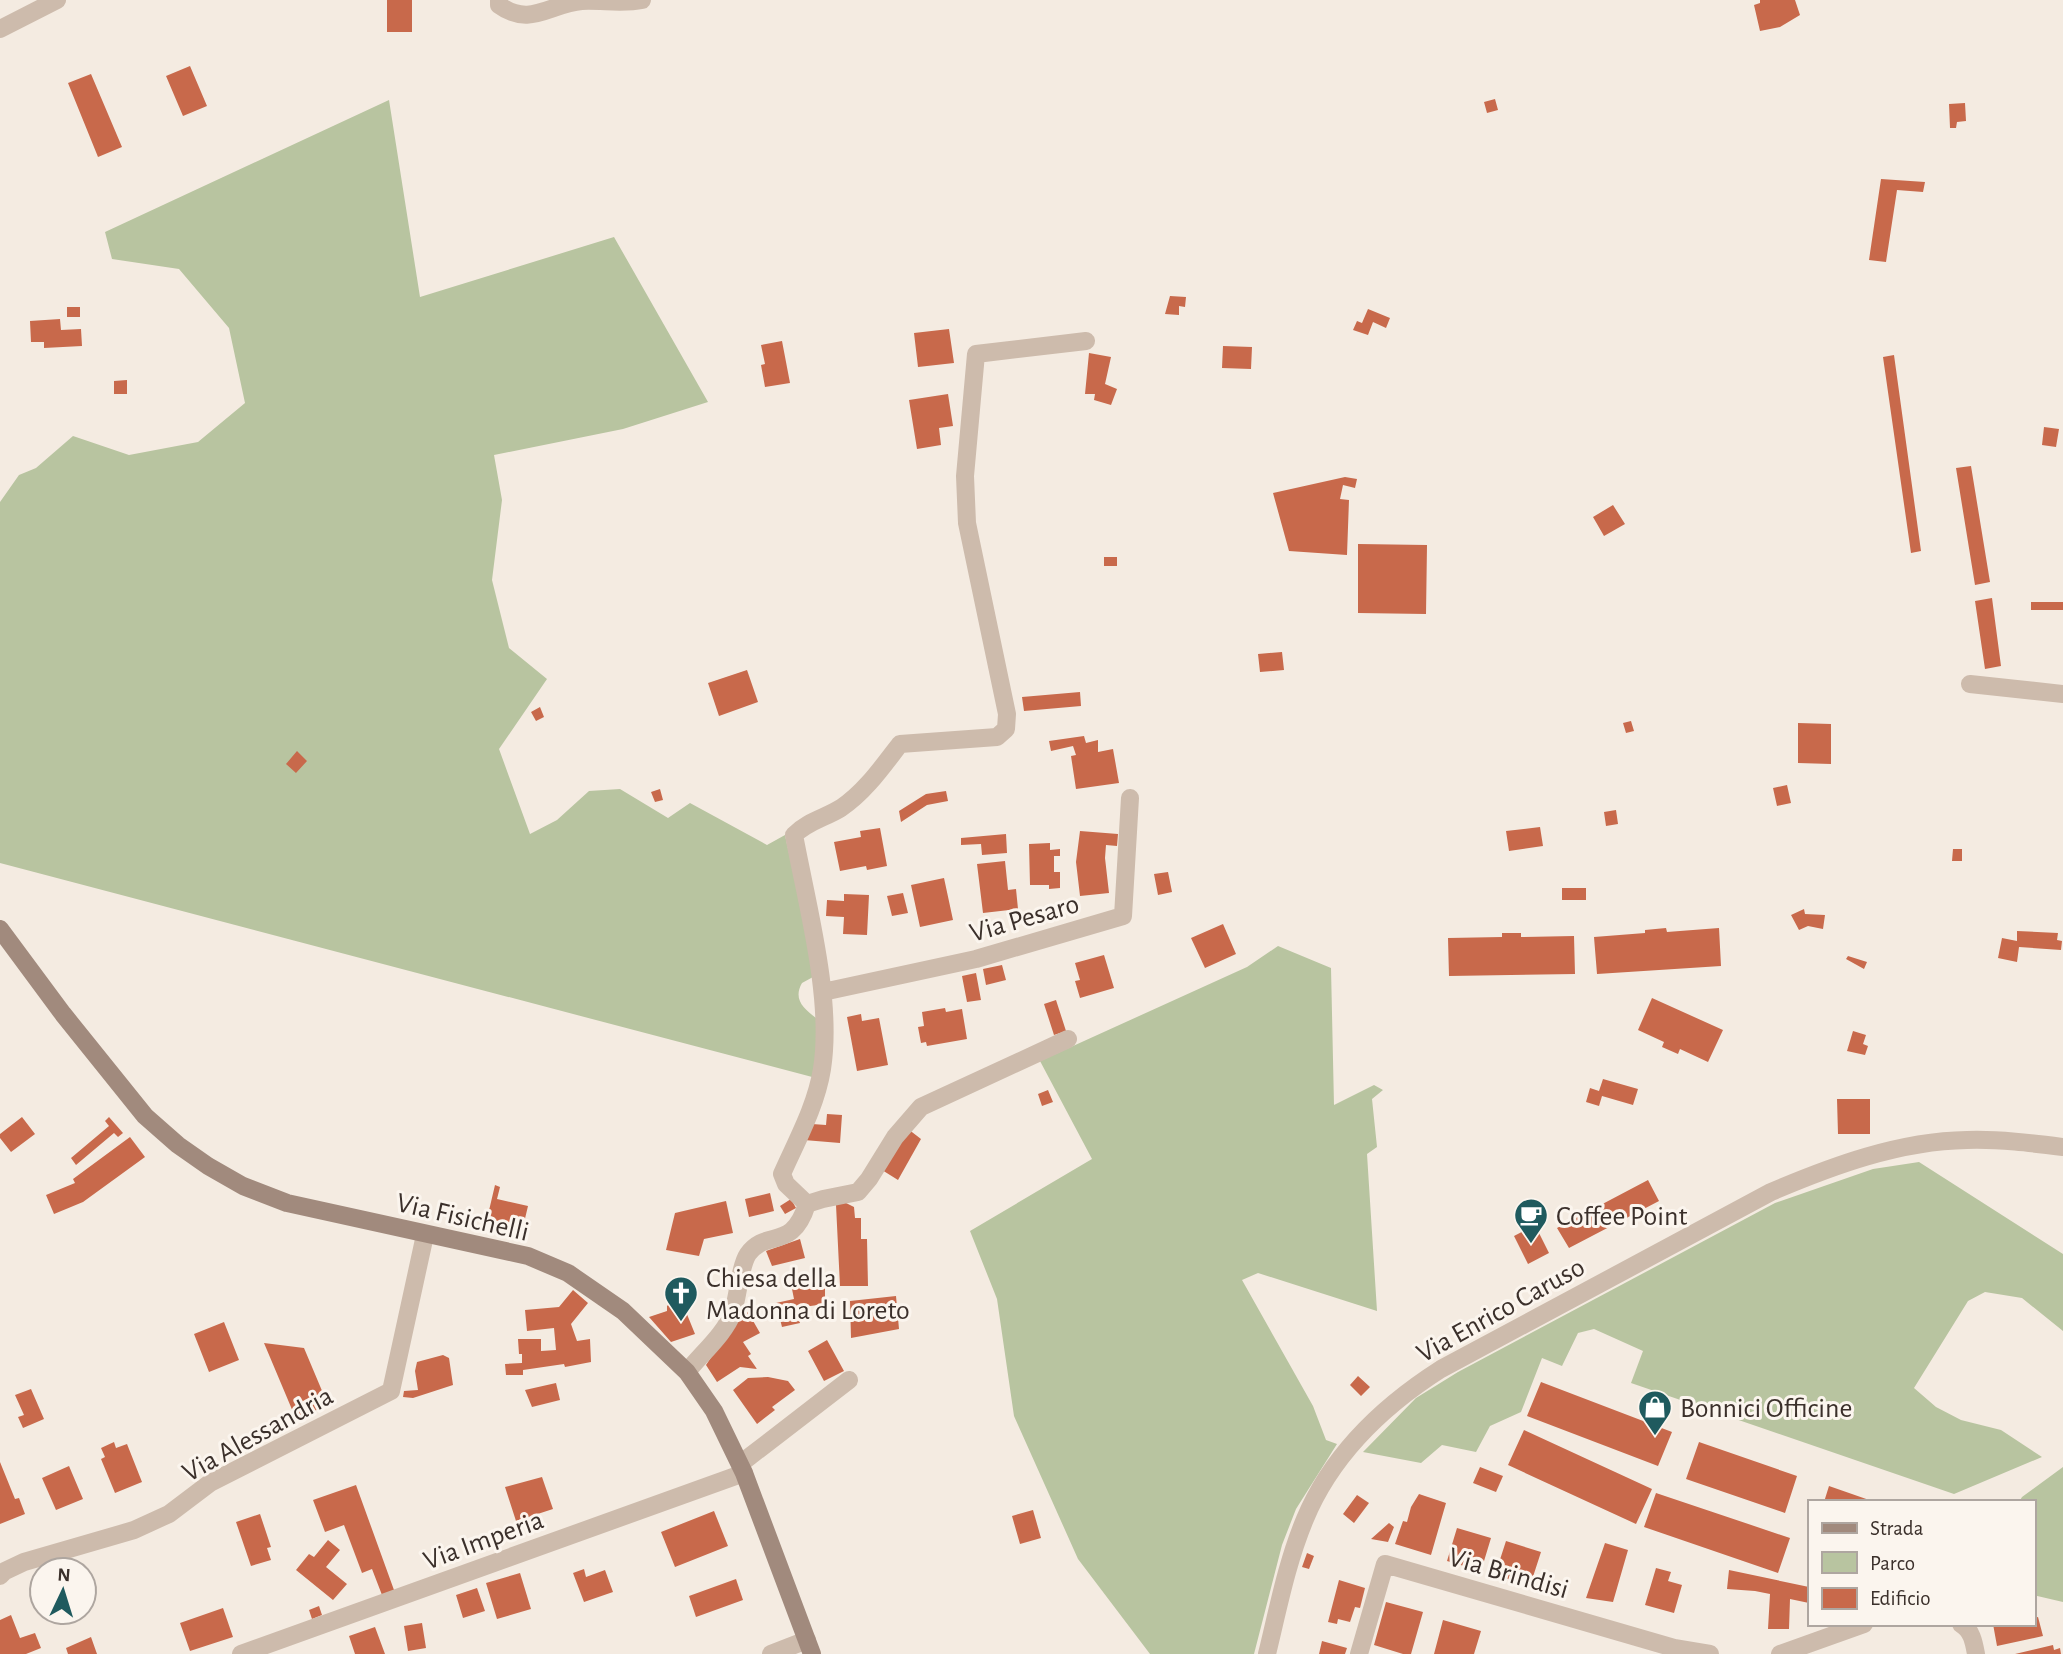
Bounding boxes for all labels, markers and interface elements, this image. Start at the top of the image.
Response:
street label: Via Pesaro [967,890,1082,948]
street label: Via Fisichelli [394,1189,531,1247]
cafe icon: Coffee Point [1512,1196,1550,1245]
place label: Coffee Point [1556,1203,1687,1231]
street label: Via Enrico Caruso [1412,1253,1590,1368]
place label: Chiesa della Madonna di Loreto [706,1265,910,1325]
church icon: Chiesa della Madonna di Loreto [662,1274,700,1323]
street label: Via Alessandria [178,1382,338,1488]
shop icon: Bonnici Officine [1636,1388,1674,1437]
place label: Bonnici Officine [1680,1395,1852,1423]
legend [1808,1500,2035,1626]
street label: Via Imperia [420,1506,548,1576]
text: Strada [1870,1518,1924,1539]
street label: Via Brindisi [1445,1543,1572,1604]
text: Parco [1870,1553,1915,1574]
north arrow [28,1556,98,1626]
text: N [57,1566,71,1585]
text: Edificio [1870,1588,1931,1609]

